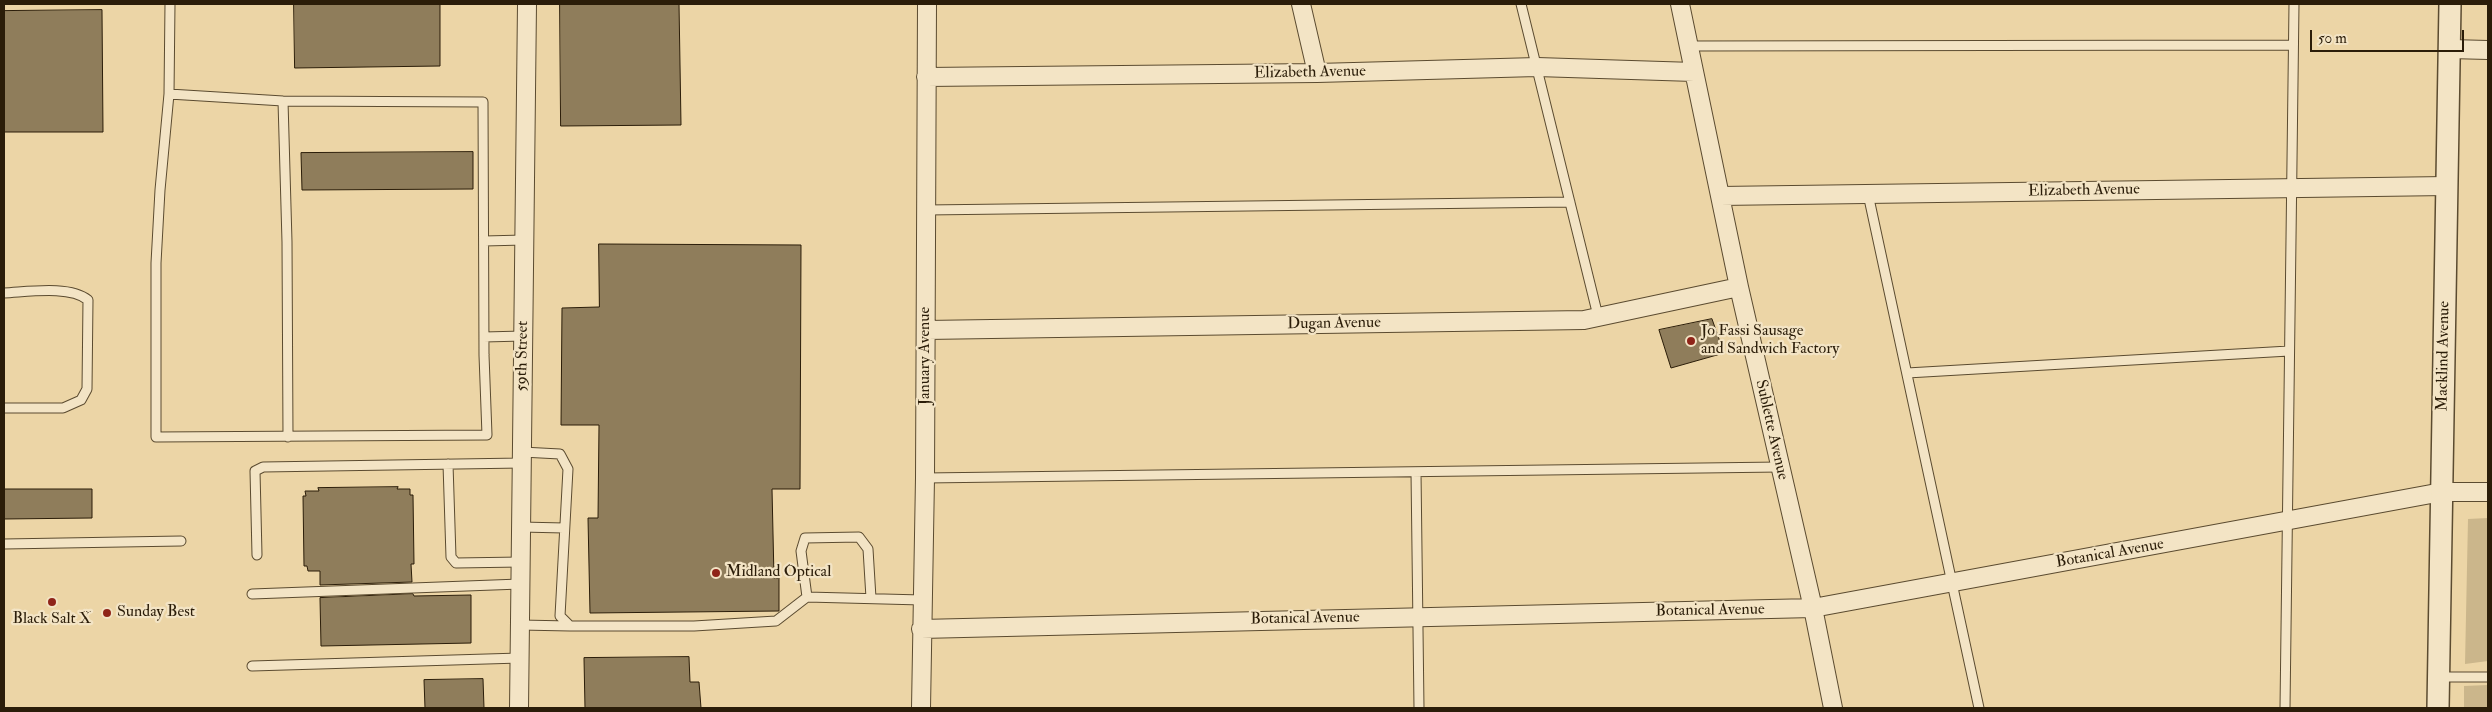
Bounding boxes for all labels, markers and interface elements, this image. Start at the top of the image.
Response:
scale bar [2312,20,2466,52]
text: 50 m [2318,29,2347,48]
street label: Elizabeth Avenue [1254,62,1366,84]
street label: Elizabeth Avenue [2028,180,2140,202]
street label: Macklind Avenue [2433,301,2455,411]
street label: January Avenue [916,307,936,405]
street label: Dugan Avenue [1287,314,1381,334]
street label: 59th Street [513,320,533,392]
place label: Jo Fassi Sausage and Sandwich Factory [1701,322,1839,360]
marker: Jo Fassi Sausage and Sandwich Factory [1685,335,1697,347]
street label: Sublette Avenue [1750,378,1792,482]
street label: Botanical Avenue [2055,535,2165,573]
place label: Midland Optical [726,563,831,583]
marker: Midland Optical [710,567,722,579]
marker: Black Salt X [46,596,58,608]
street label: Botanical Avenue [1655,600,1765,622]
place label: Sunday Best [117,603,195,623]
marker: Sunday Best [101,607,113,619]
street label: Botanical Avenue [1250,608,1360,630]
place label: Black Salt X [13,610,91,630]

